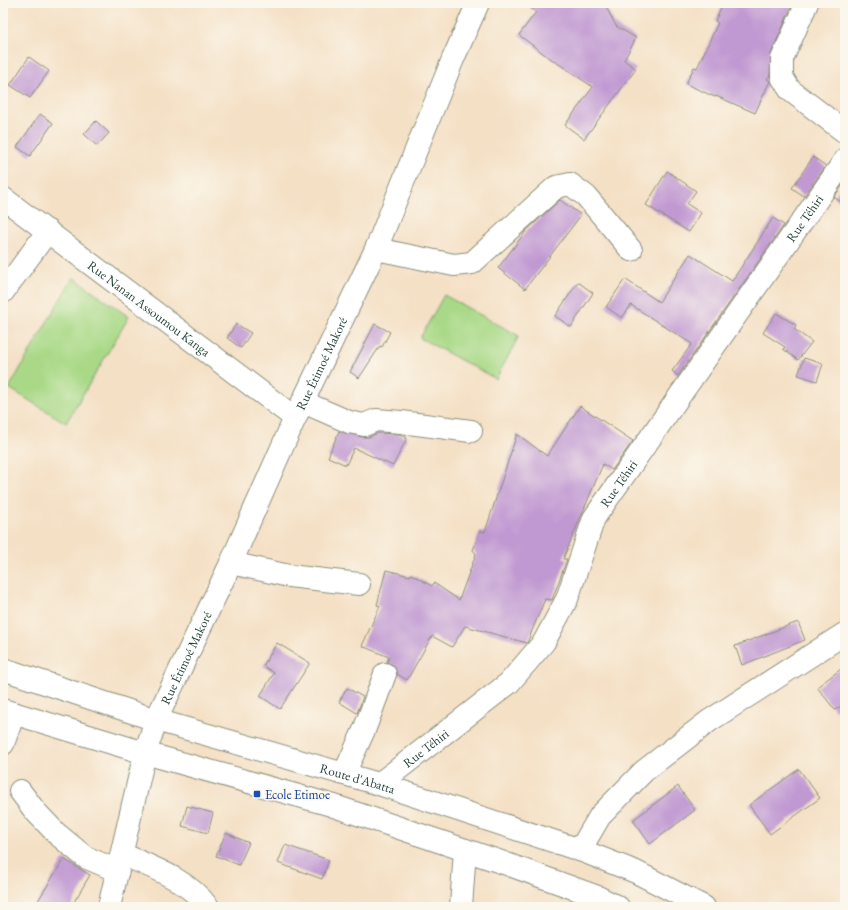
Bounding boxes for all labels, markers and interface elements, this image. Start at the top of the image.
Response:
street label: Rue Téhiri [782,191,827,245]
street label: Rue Nanan Assoumou Kanga [84,256,215,360]
street label: Rue Étimoé Makoré [292,314,351,413]
street label: Rue Téhiri [596,456,641,510]
street label: Rue Étimoé Makoré [156,608,215,707]
street label: Rue Téhiri [399,725,452,771]
street label: Route d'Abatta [318,759,398,797]
place label: Ecole Etimoe [265,786,330,803]
marker: Ecole Etimoe [252,789,262,799]

